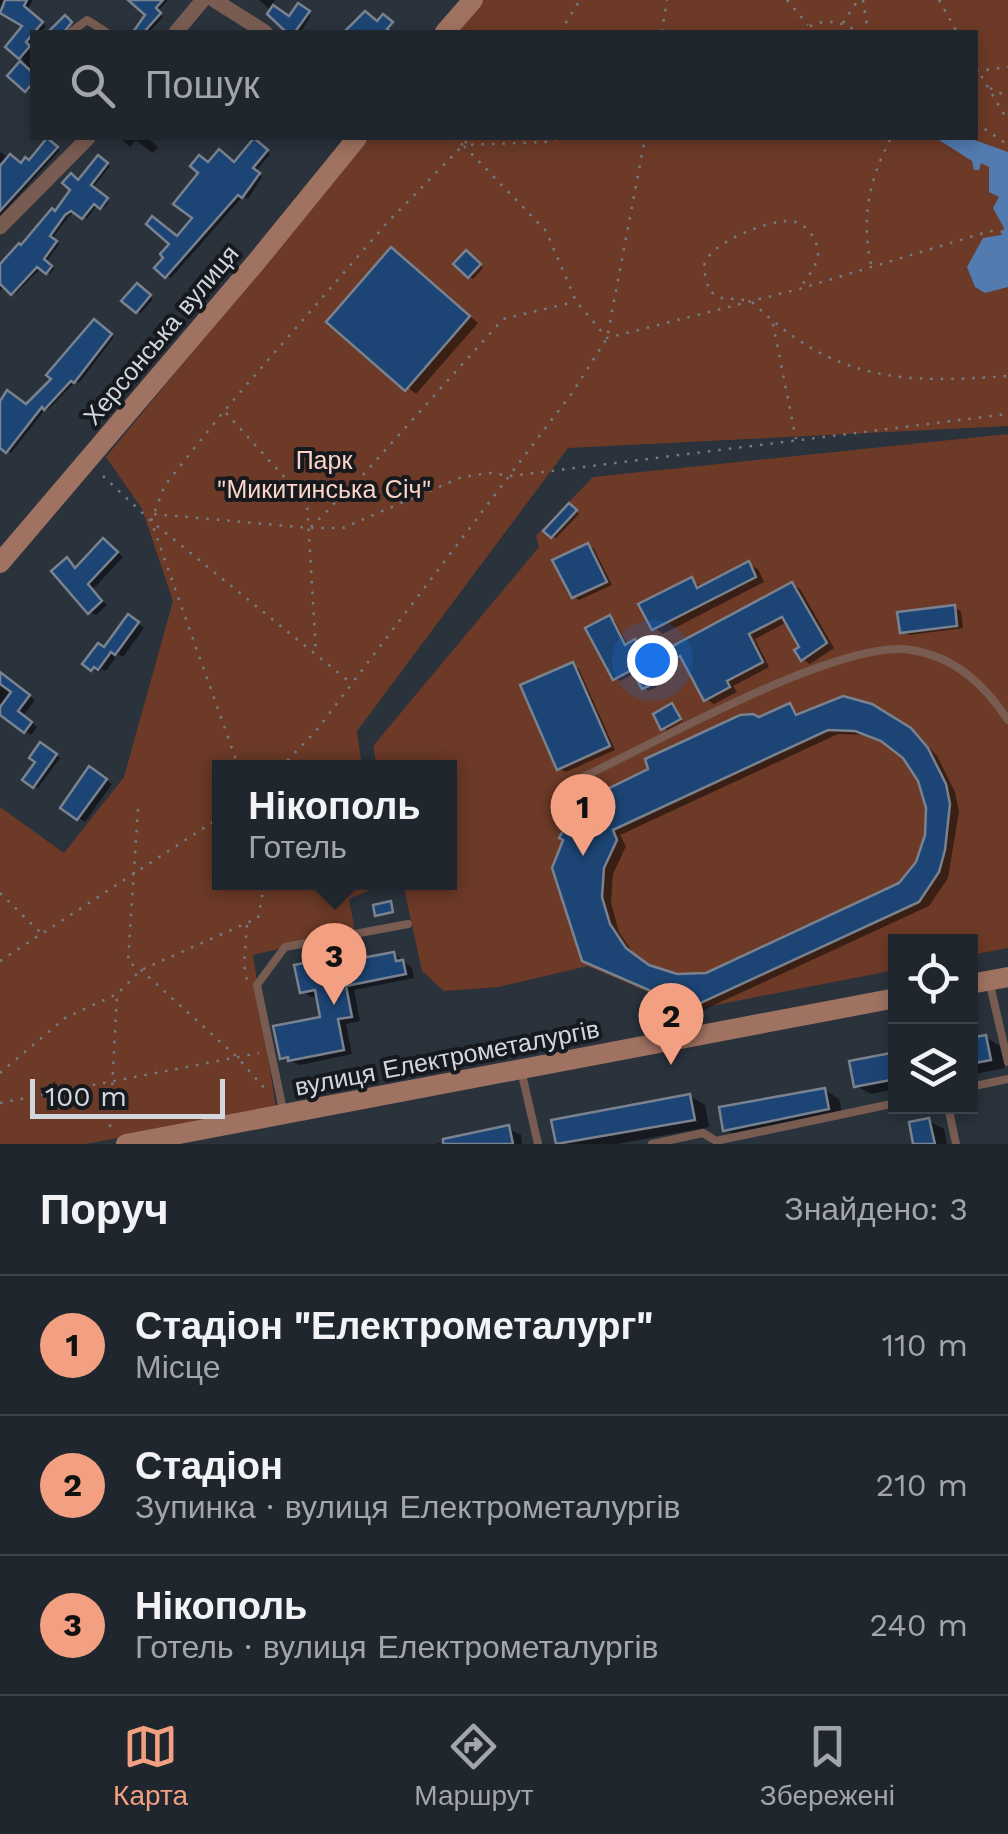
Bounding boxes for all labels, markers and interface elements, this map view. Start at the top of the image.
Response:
search box [30,30,978,140]
icon: search [65,58,120,113]
text: Пошук [145,63,260,107]
street label: Херсонська вулиця [77,239,245,431]
park label: Парк "Микитинська Січ" [216,446,432,504]
your location [627,635,678,686]
popup [212,760,457,890]
pin: 1 [550,774,616,856]
text: Нікополь [248,784,421,828]
text: Готель [248,828,347,866]
pin: 3 [302,922,366,1005]
map controls [888,934,978,1114]
button: locate [888,934,978,1024]
pin: 2 [638,982,704,1065]
street label: вулиця Електрометалургів [292,1014,602,1102]
button: layers [888,1024,978,1114]
scale bar [30,1074,225,1118]
text: 100 m [45,1080,127,1113]
text: Поруч [40,1185,169,1234]
text: Знайдено: 3 [784,1190,968,1228]
text: Стадіон "Електрометалург" [135,1304,653,1348]
text: 1 [66,1326,79,1364]
text: 110 m [882,1326,968,1364]
text: Місце [135,1348,221,1386]
text: Стадіон [135,1444,283,1488]
text: 2 [63,1466,82,1504]
text: 210 m [876,1466,968,1504]
text: Зупинка · вулиця Електрометалургів [135,1488,681,1526]
text: Нікополь [135,1584,307,1628]
text: 3 [63,1606,82,1644]
text: 240 m [869,1606,968,1644]
text: Готель · вулиця Електрометалургів [135,1628,659,1666]
tab: Карта [113,1719,188,1812]
tab: Маршрут [414,1719,534,1812]
tab: Збережені [760,1719,895,1812]

